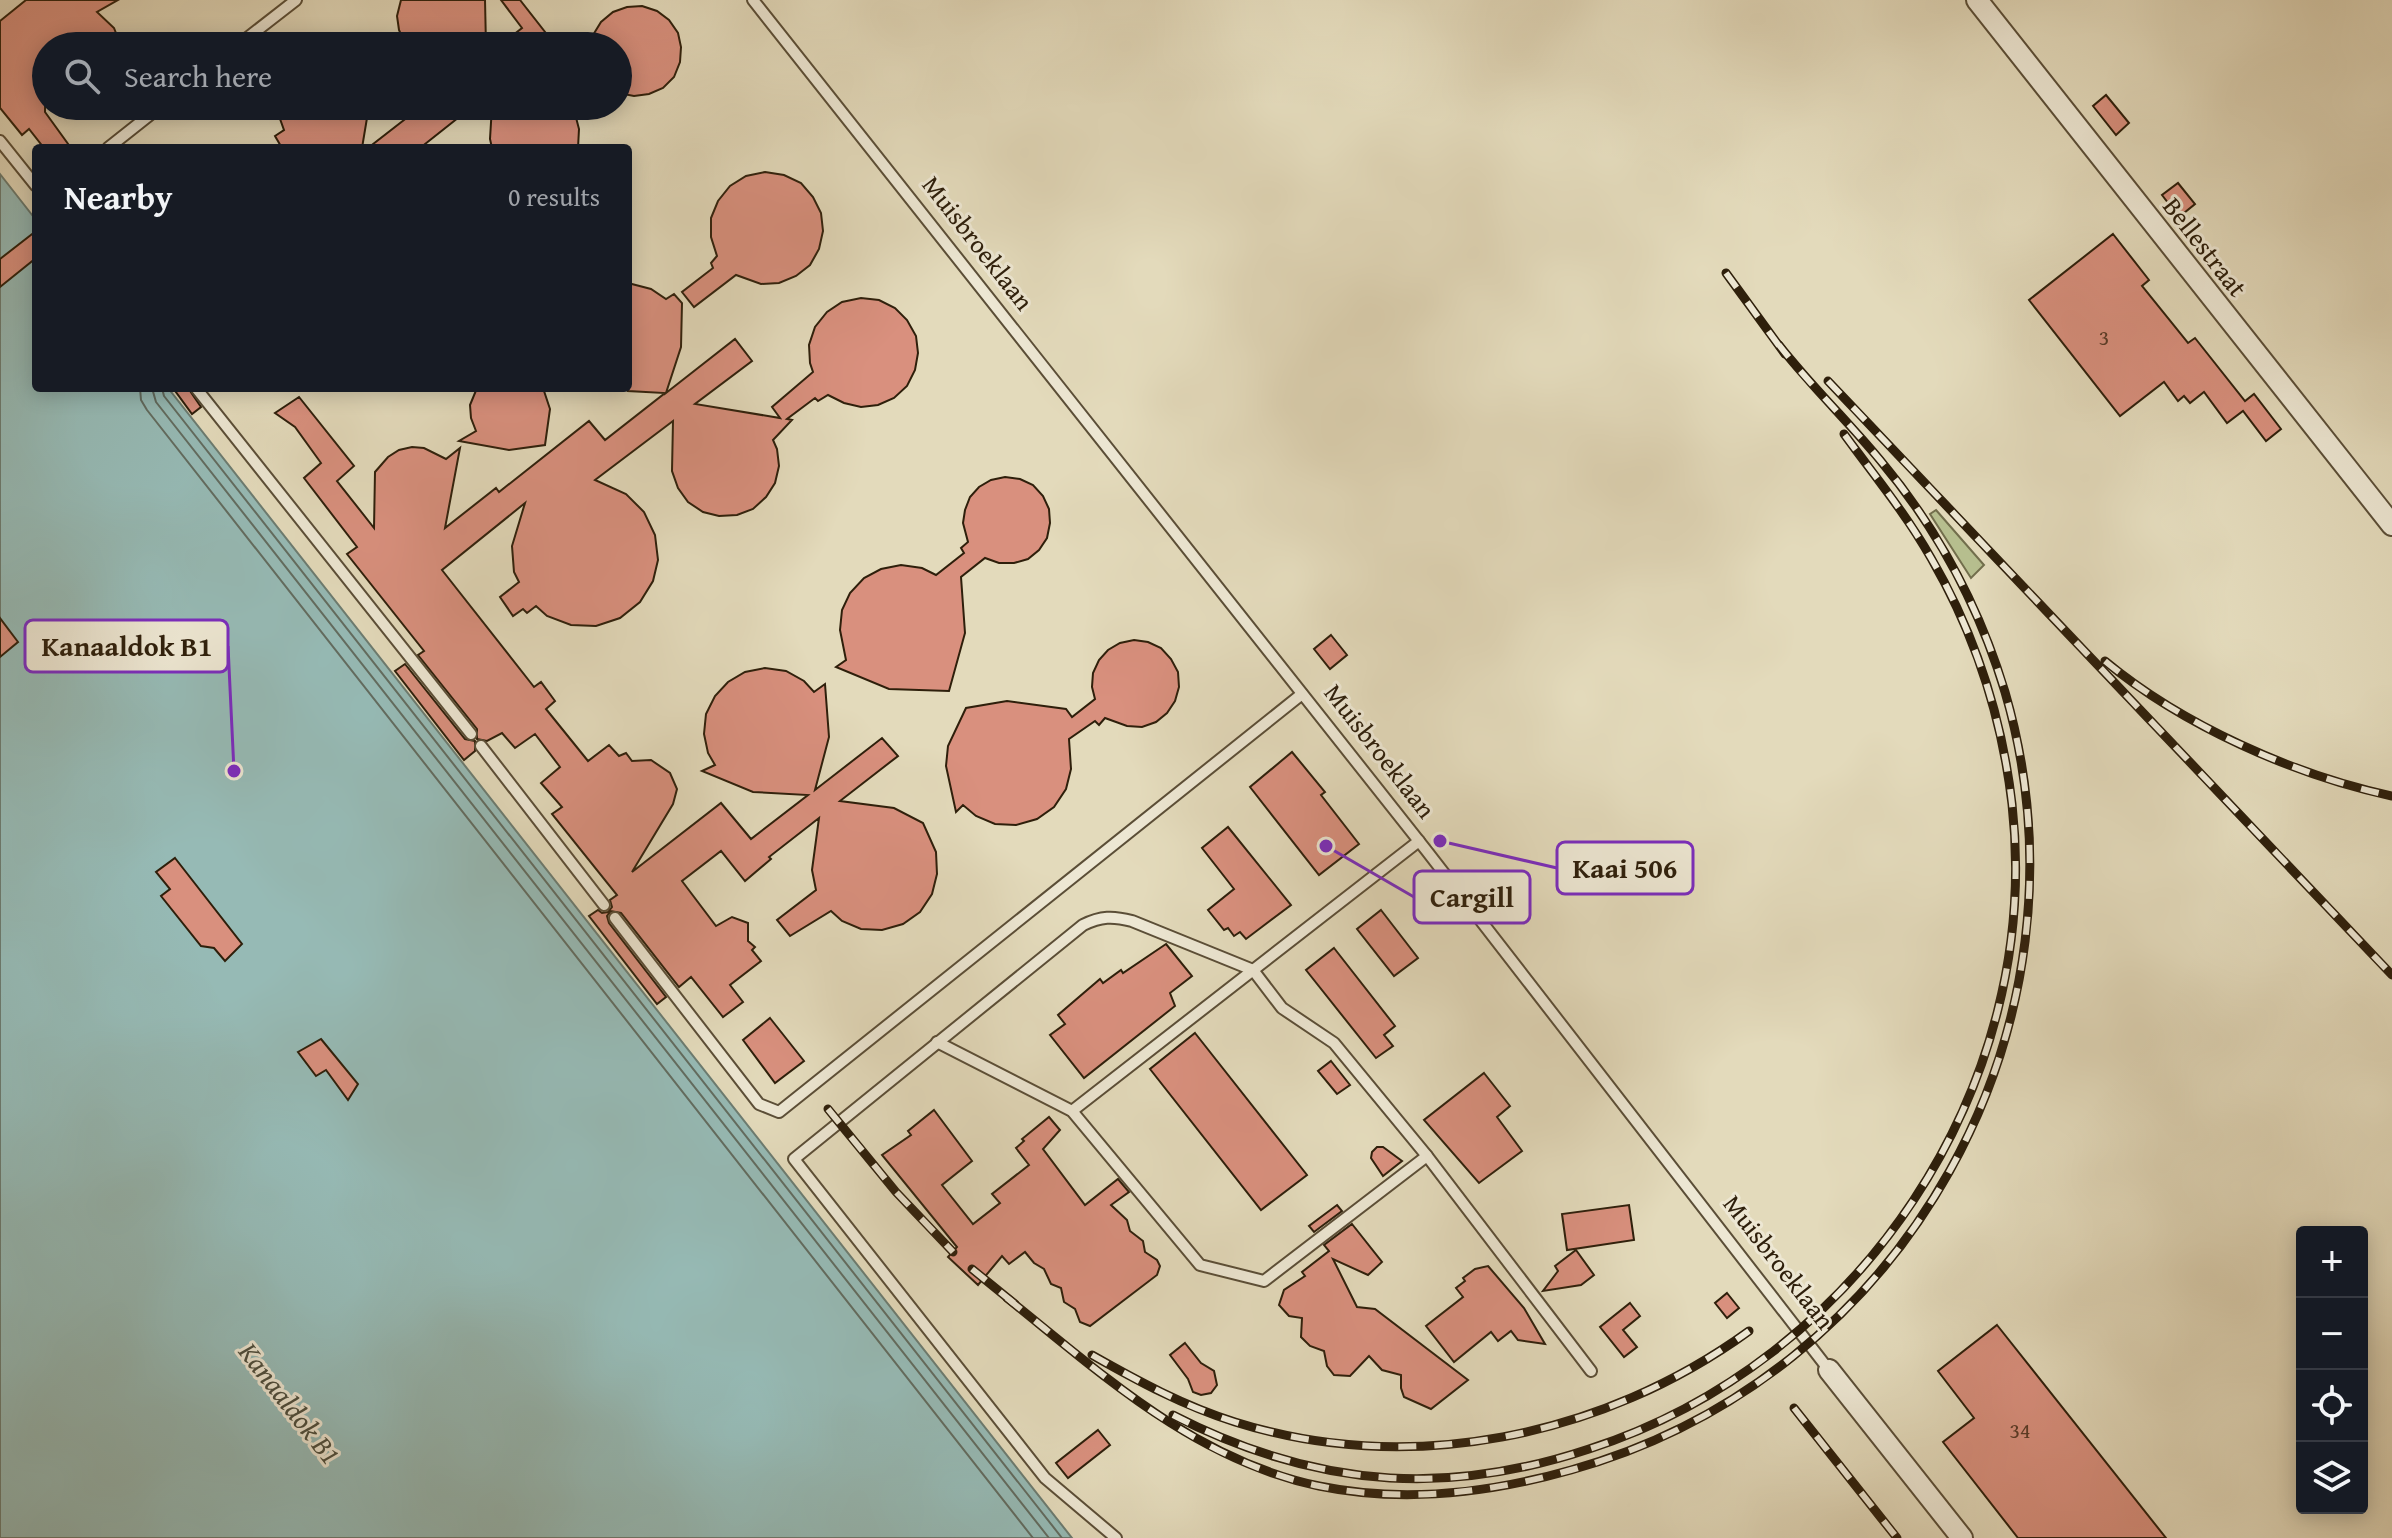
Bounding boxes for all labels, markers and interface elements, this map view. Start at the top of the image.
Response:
search box [32,32,632,120]
icon: search [60,54,104,98]
text: Search here [124,54,272,98]
street label: Muisbroeklaan [913,167,1044,319]
text: Nearby [64,172,173,221]
text: 0 results [508,177,600,216]
street label: Bellestraat [2154,188,2257,305]
house number: 3 [2099,321,2109,353]
callout: Kanaaldok B1 [25,620,228,672]
text: Kanaaldok B1 [42,625,212,666]
street label: Muisbroeklaan [1315,675,1446,827]
callout: Kaai 506 [1557,842,1693,894]
text: Kaai 506 [1573,847,1677,888]
callout: Cargill [1414,871,1530,923]
text: Cargill [1430,876,1514,917]
street label: Muisbroeklaan [1714,1186,1845,1338]
map controls [2296,1226,2368,1514]
button: + [2296,1226,2368,1298]
button: − [2296,1298,2368,1370]
water label: Kanaaldok B1 [229,1332,351,1472]
button: locate [2296,1370,2368,1442]
house number: 34 [2009,1414,2031,1446]
button: layers [2296,1442,2368,1514]

